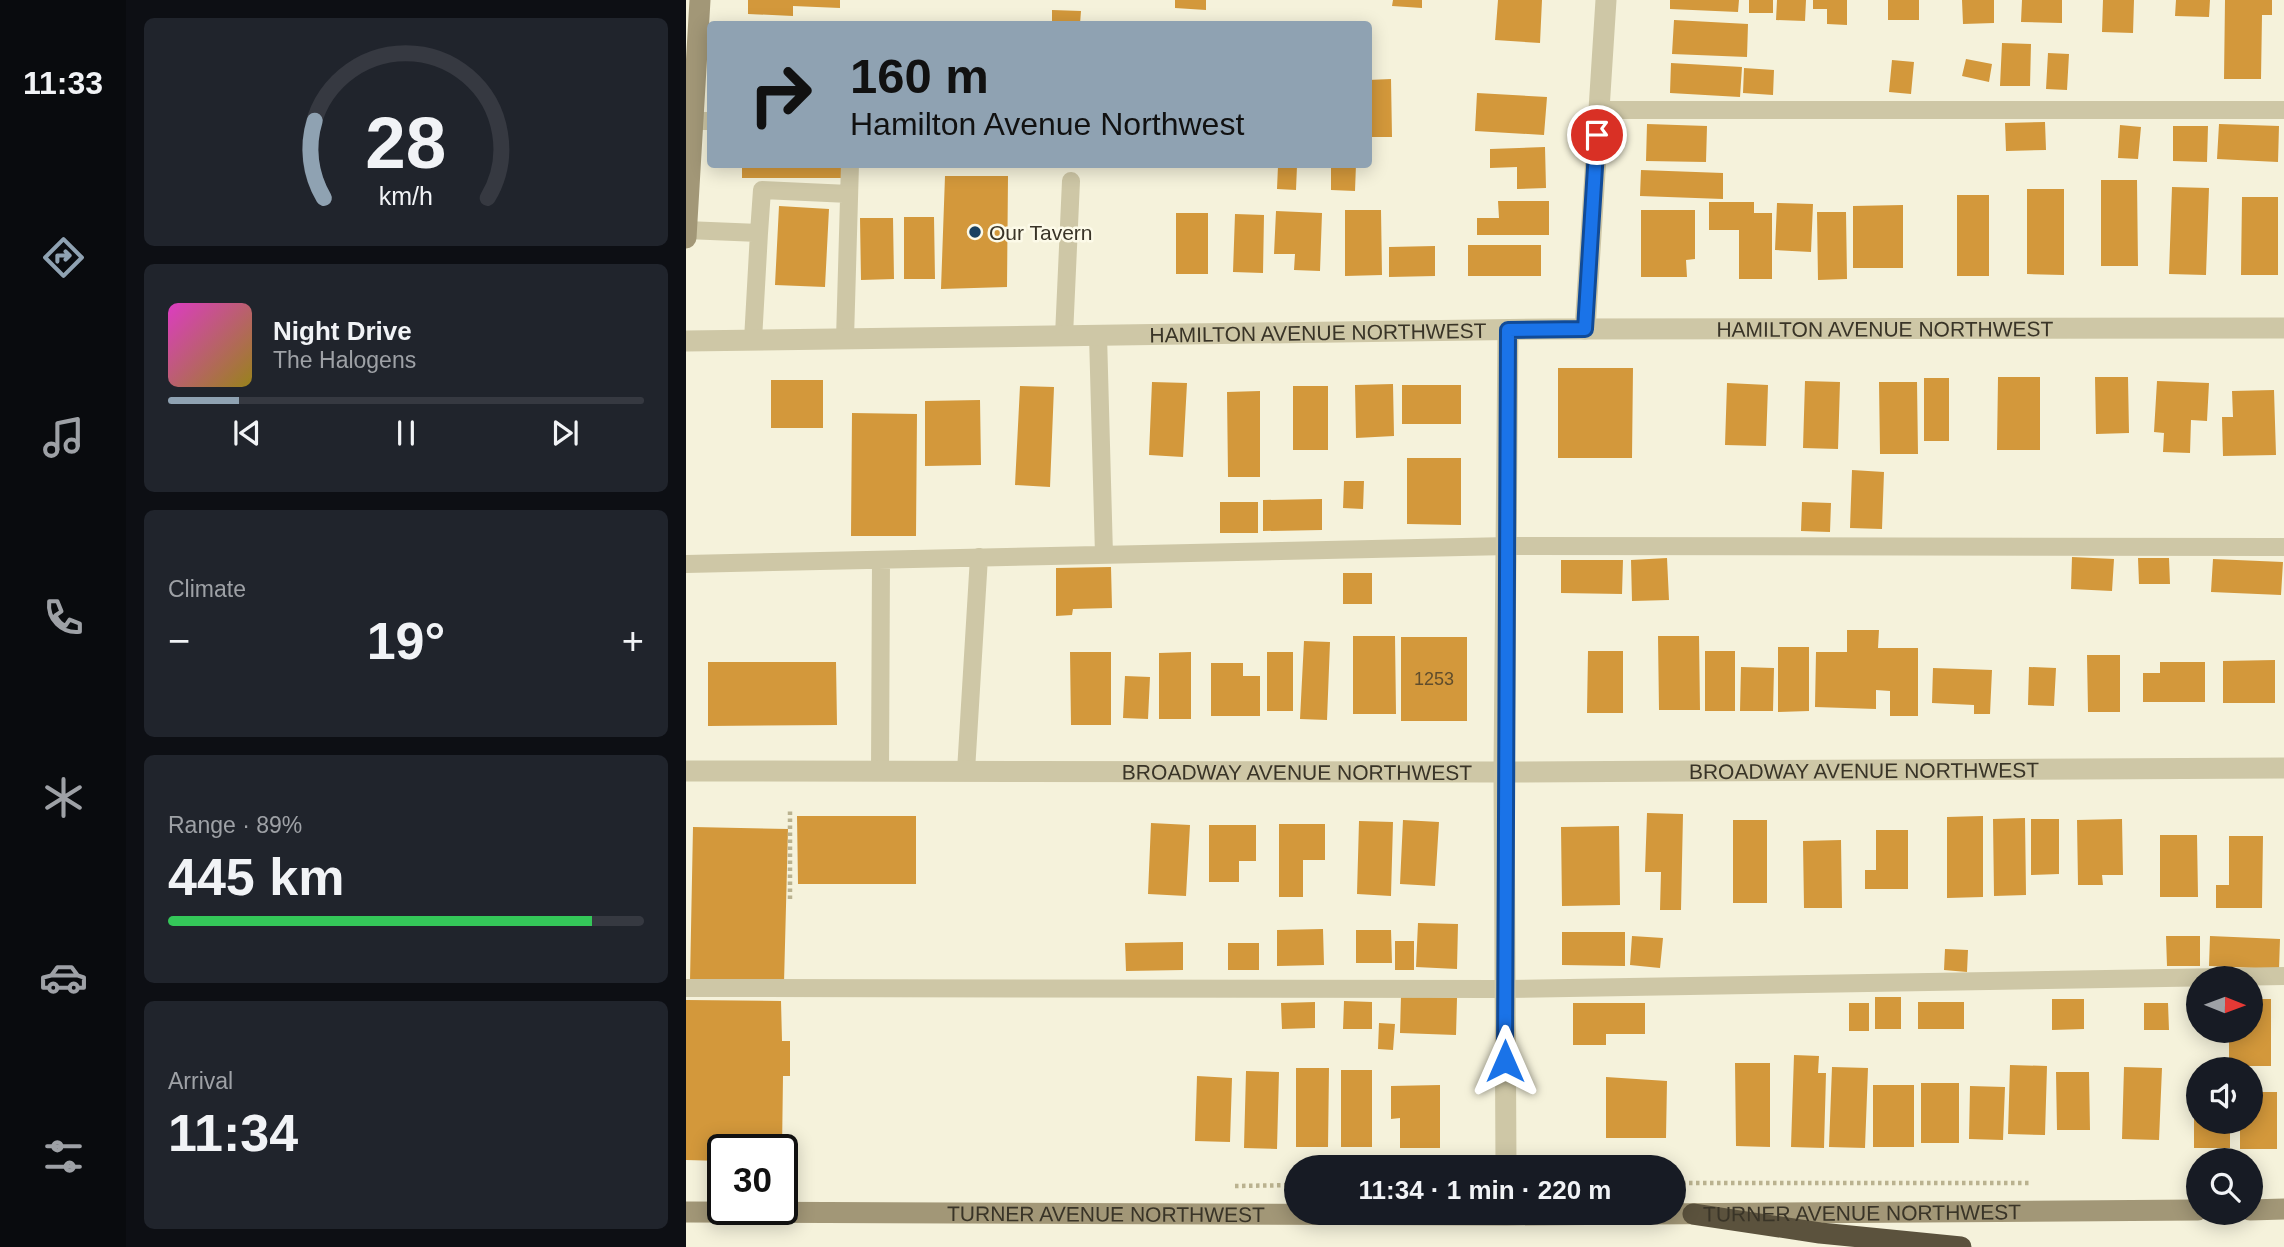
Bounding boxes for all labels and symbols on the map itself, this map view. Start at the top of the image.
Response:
pin [1567,105,1627,165]
place label: Our Tavern [989,221,1093,244]
marker: Our Tavern [967,224,983,240]
street label: HAMILTON AVENUE NORTHWEST [1716,317,2054,340]
street label: HAMILTON AVENUE NORTHWEST [1149,318,1487,346]
house number: 1253 [1414,669,1454,689]
street label: BROADWAY AVENUE NORTHWEST [1689,758,2039,783]
street label: BROADWAY AVENUE NORTHWEST [1122,760,1472,783]
north arrow [2186,966,2263,1043]
position arrow [1468,1024,1542,1098]
speed limit sign: 30 [707,1134,798,1225]
street label: TURNER AVENUE NORTHWEST [1703,1200,2021,1225]
street label: TURNER AVENUE NORTHWEST [947,1201,1265,1226]

